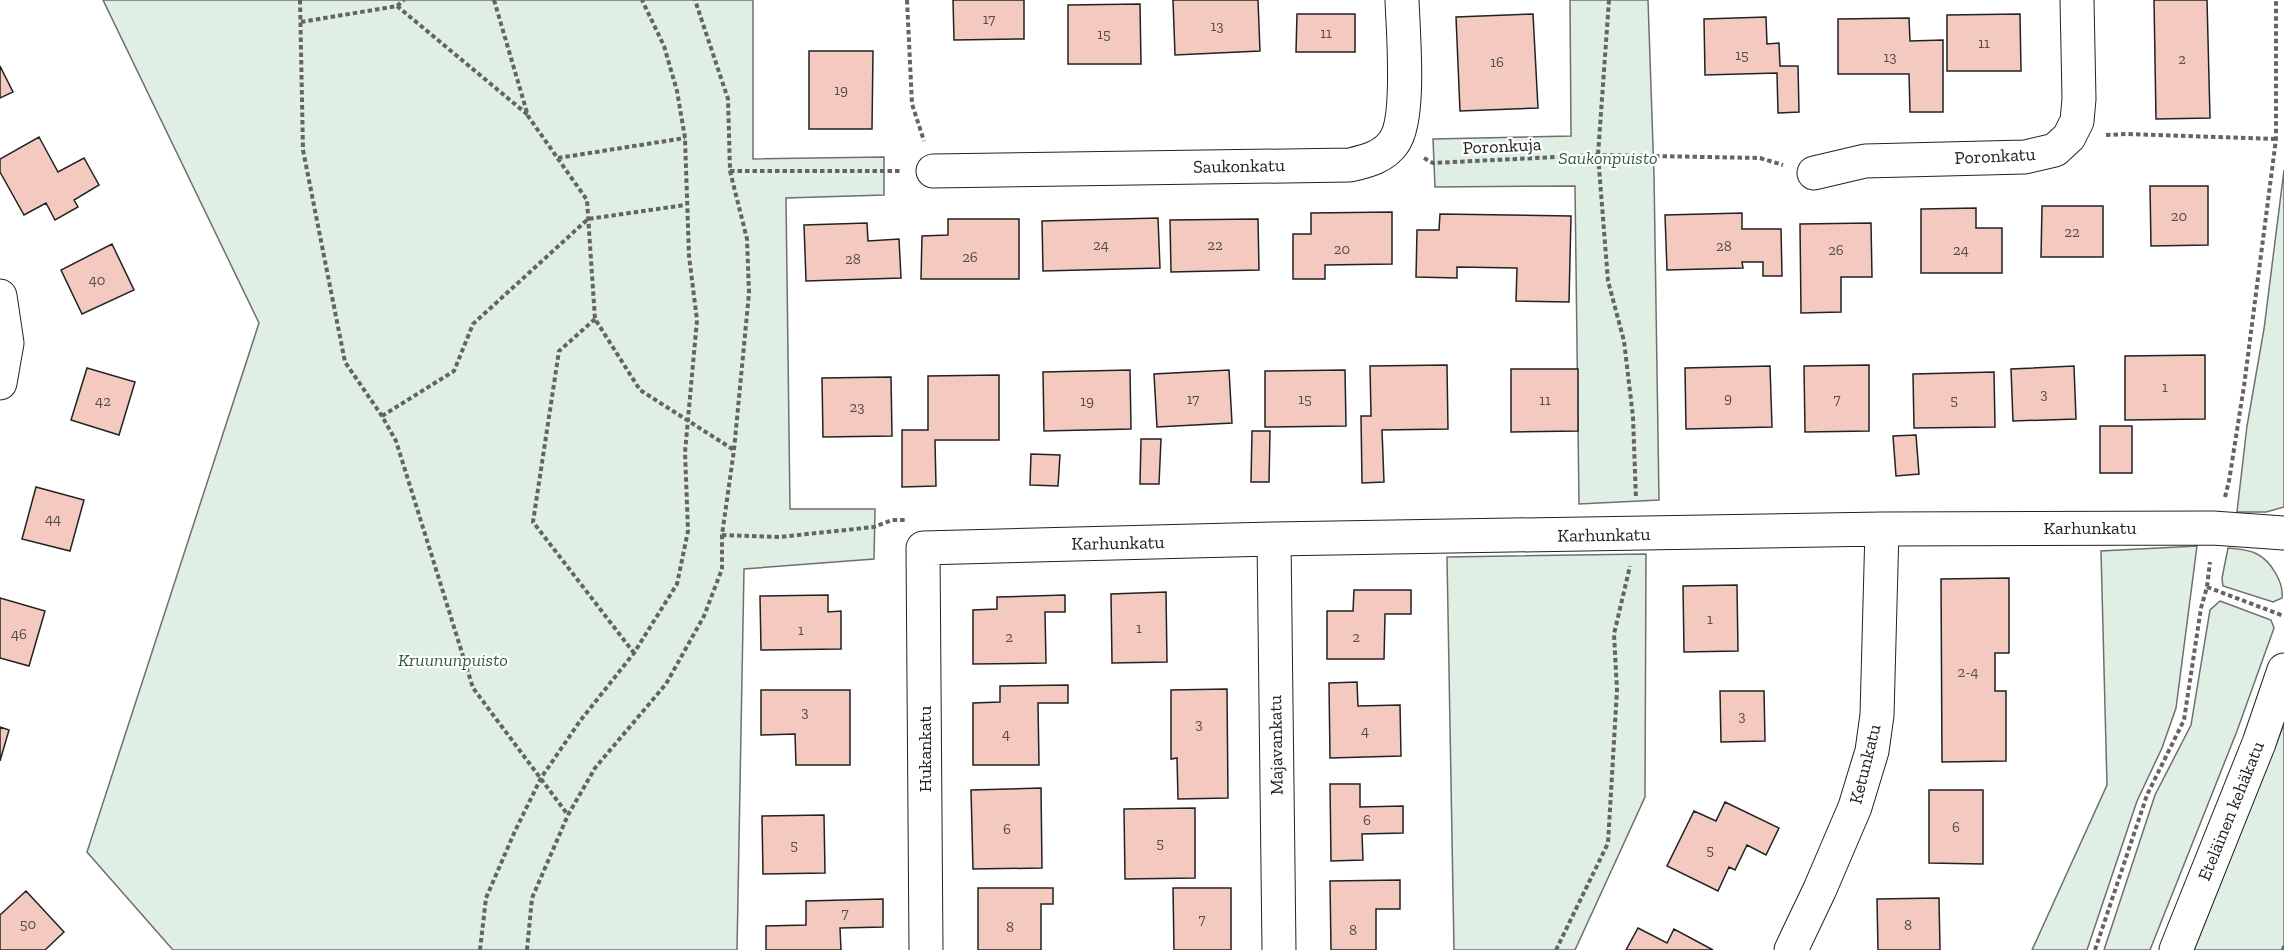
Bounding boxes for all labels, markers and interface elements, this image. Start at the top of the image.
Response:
house number: 17 [983,10,995,28]
house number: 13 [1210,17,1224,35]
house number: 11 [1320,24,1332,42]
house number: 15 [1097,25,1111,43]
house number: 11 [1978,34,1990,52]
house number: 15 [1735,46,1749,64]
house number: 13 [1883,48,1897,66]
house number: 2 [2178,50,2186,68]
house number: 16 [1490,53,1504,71]
house number: 19 [834,81,848,99]
street label: Poronkuja [1462,133,1542,159]
street label: Poronkatu [1954,143,2036,169]
park label: Saukonpuisto [1558,147,1658,169]
street label: Saukonkatu [1193,154,1285,178]
house number: 20 [2171,207,2187,225]
house number: 22 [2064,223,2080,241]
house number: 24 [1093,236,1109,254]
house number: 22 [1207,236,1223,254]
house number: 28 [1716,237,1732,255]
house number: 20 [1334,240,1350,258]
house number: 26 [1828,241,1844,259]
house number: 24 [1953,241,1969,259]
house number: 26 [962,248,978,266]
house number: 28 [845,250,861,268]
house number: 40 [89,271,105,289]
house number: 1 [2162,378,2168,396]
house number: 3 [2040,385,2048,403]
house number: 9 [1724,389,1732,407]
house number: 17 [1187,390,1199,408]
house number: 15 [1298,390,1312,408]
house number: 7 [1833,390,1841,408]
house number: 11 [1539,391,1551,409]
house number: 5 [1950,391,1958,409]
house number: 42 [95,392,111,410]
house number: 19 [1080,392,1094,410]
house number: 23 [849,398,865,416]
house number: 44 [45,510,61,528]
street label: Karhunkatu [2043,517,2137,539]
street label: Karhunkatu [1557,523,1651,547]
street label: Karhunkatu [1071,531,1165,555]
house number: 1 [1707,610,1713,628]
house number: 1 [1136,619,1142,637]
house number: 1 [798,621,804,639]
house number: 46 [11,625,27,643]
house number: 2 [1005,628,1013,646]
house number: 2 [1352,628,1360,646]
park label: Kruununpuisto [398,649,508,671]
house number: 2-4 [1957,663,1979,681]
street label: Majavankatu [1264,695,1288,795]
house number: 3 [801,703,809,721]
street label: Hukankatu [914,706,936,792]
house number: 3 [1738,707,1746,725]
house number: 3 [1195,715,1203,733]
house number: 4 [1361,722,1369,740]
street label: Ketunkatu [1844,722,1886,806]
house number: 4 [1002,725,1010,743]
street label: Eteläinen kehäkatu [2193,738,2269,884]
house number: 6 [1363,811,1371,829]
house number: 6 [1952,818,1960,836]
house number: 6 [1003,820,1011,838]
house number: 5 [1156,834,1164,852]
house number: 5 [790,836,798,854]
house number: 5 [1706,841,1714,859]
house number: 7 [841,904,849,922]
house number: 7 [1198,910,1206,928]
house number: 50 [20,915,36,933]
house number: 8 [1904,916,1912,934]
house number: 8 [1006,918,1014,936]
house number: 8 [1349,921,1357,939]

